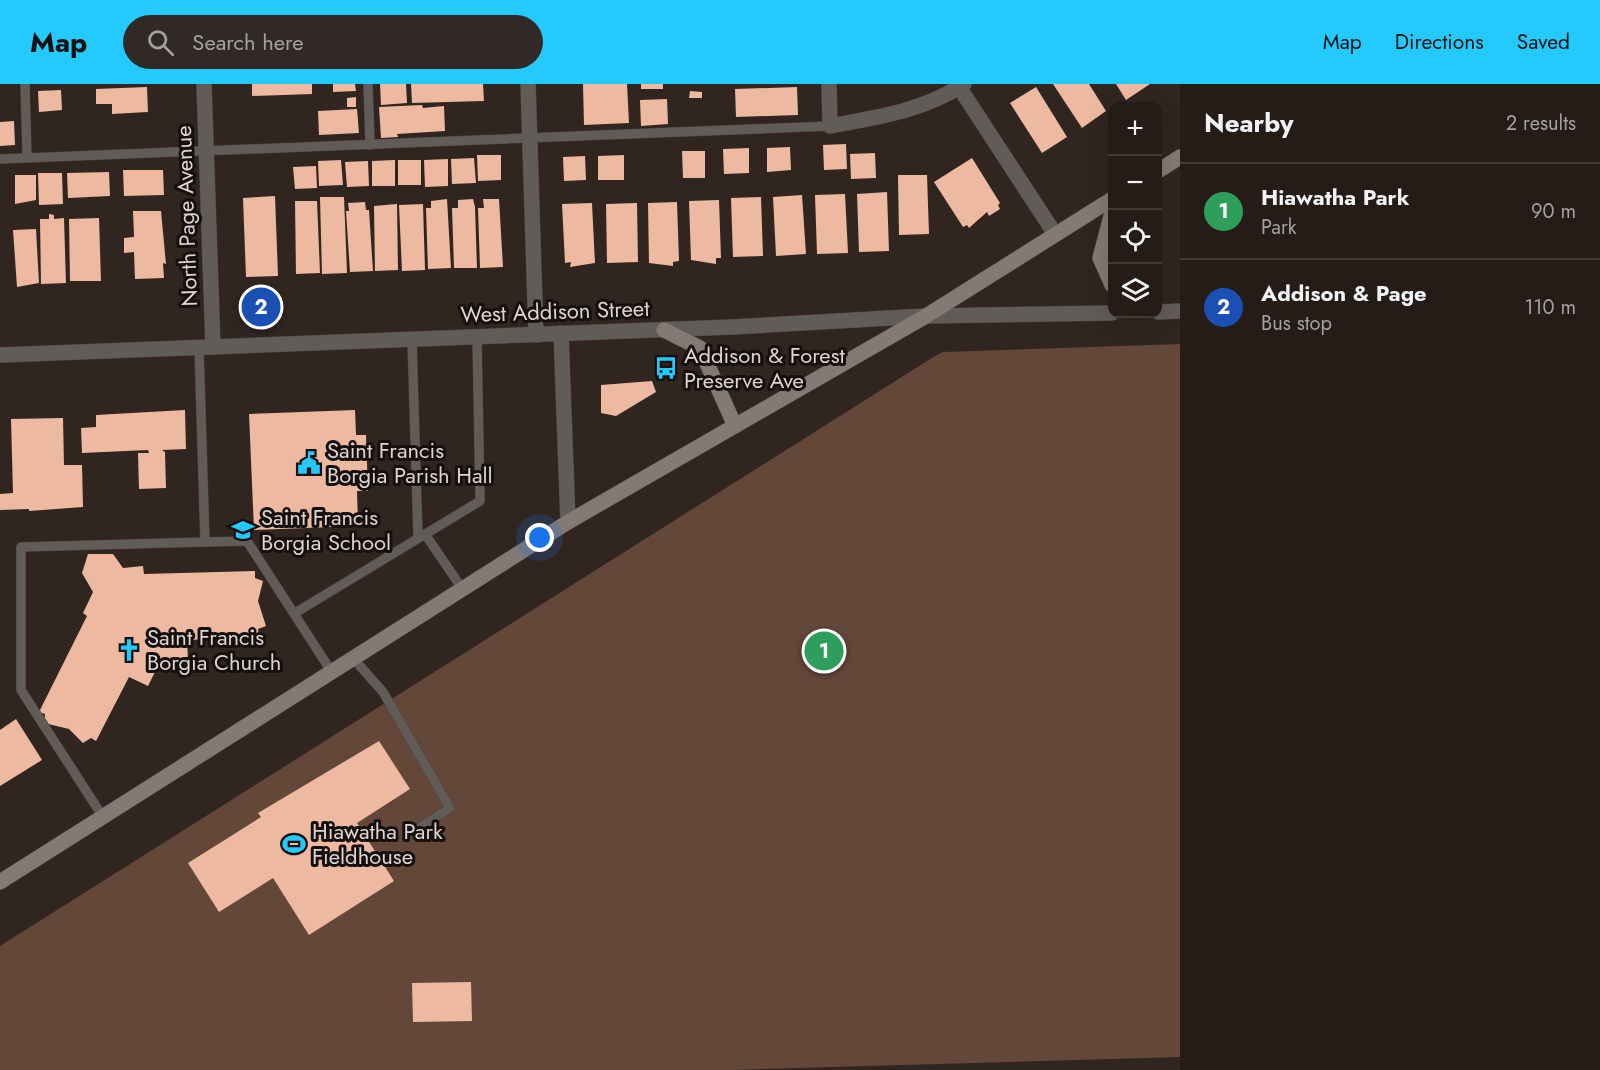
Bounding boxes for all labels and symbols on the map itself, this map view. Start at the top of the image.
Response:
street label: North Page Avenue [167,125,205,307]
pin: 2 [242,284,280,330]
street label: West Addison Street [460,292,651,330]
place label: Addison & Forest Preserve Ave [684,339,846,396]
bus stop icon: Addison & Forest Preserve Ave [653,355,679,381]
place label: Saint Francis Borgia Parish Hall [327,434,493,491]
public building icon: Saint Francis Borgia Parish Hall [296,450,322,476]
place label: Saint Francis Borgia School [261,501,391,558]
school or university icon: Saint Francis Borgia School [230,517,256,543]
your location [525,523,554,552]
place label: Saint Francis Borgia Church [147,621,281,678]
pin: 1 [804,628,844,674]
church icon: Saint Francis Borgia Church [116,637,142,663]
place label: Hiawatha Park Fieldhouse [312,815,443,872]
sports icon: Hiawatha Park Fieldhouse [281,831,307,857]

